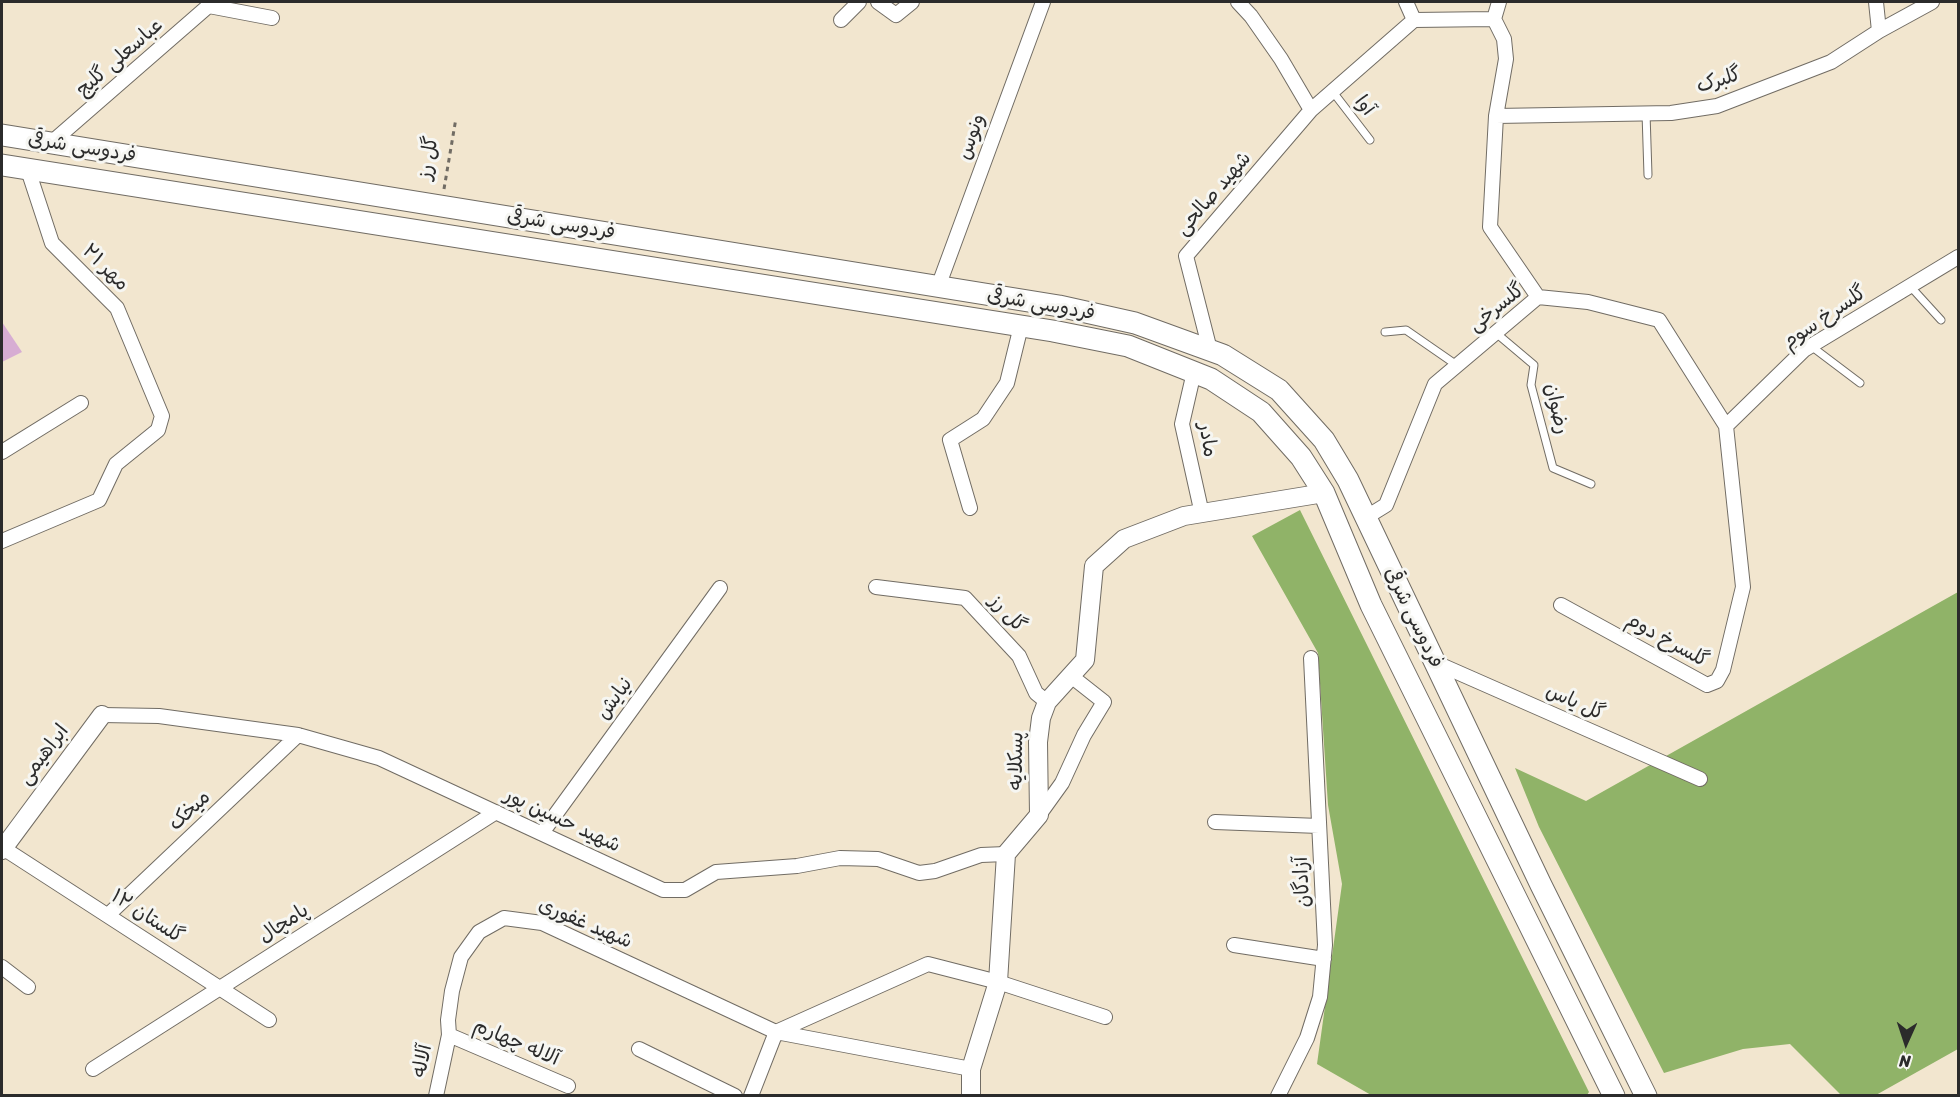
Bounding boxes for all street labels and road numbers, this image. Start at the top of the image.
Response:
street label: عباسعلی گلیج [72,14,168,102]
street label: گلبرک [1694,63,1744,99]
street label: آوا [1349,91,1379,121]
street label: ونوس [953,111,991,163]
street label: فردوسی شرقی [26,128,138,168]
street label: گل رز [413,135,445,181]
street label: شهید صالحی [1171,147,1257,241]
street label: فردوسی شرقی [505,205,617,245]
street label: مهر ۲۱ [77,240,133,296]
street label: گلسرخی [1464,278,1530,338]
street label: گلسرخ سوم [1778,281,1872,355]
street label: فردوسی شرقی [985,284,1097,326]
street label: رضوان [1539,381,1573,437]
street label: مادر [1192,421,1222,459]
street label: فردوسی شرقی [1378,564,1448,672]
street label: گل رز [983,590,1031,638]
street label: گلسرخ دوم [1621,609,1713,673]
street label: نیایش [592,673,638,725]
street label: گل یاس [1542,679,1608,727]
street label: ابراهیمی [14,720,74,790]
street label: پسکلایه [1004,732,1030,790]
street label: شهید حسین پور [500,784,624,858]
street label: میخک [164,786,216,836]
street label: آزادگان [1290,856,1316,908]
street label: گلستان ۱۲ [106,885,188,949]
street label: شهید غفوری [534,893,636,955]
street label: پامچال [254,899,314,949]
street label: آلاله چهارم [469,1014,563,1072]
street label: آلاله [408,1042,438,1080]

